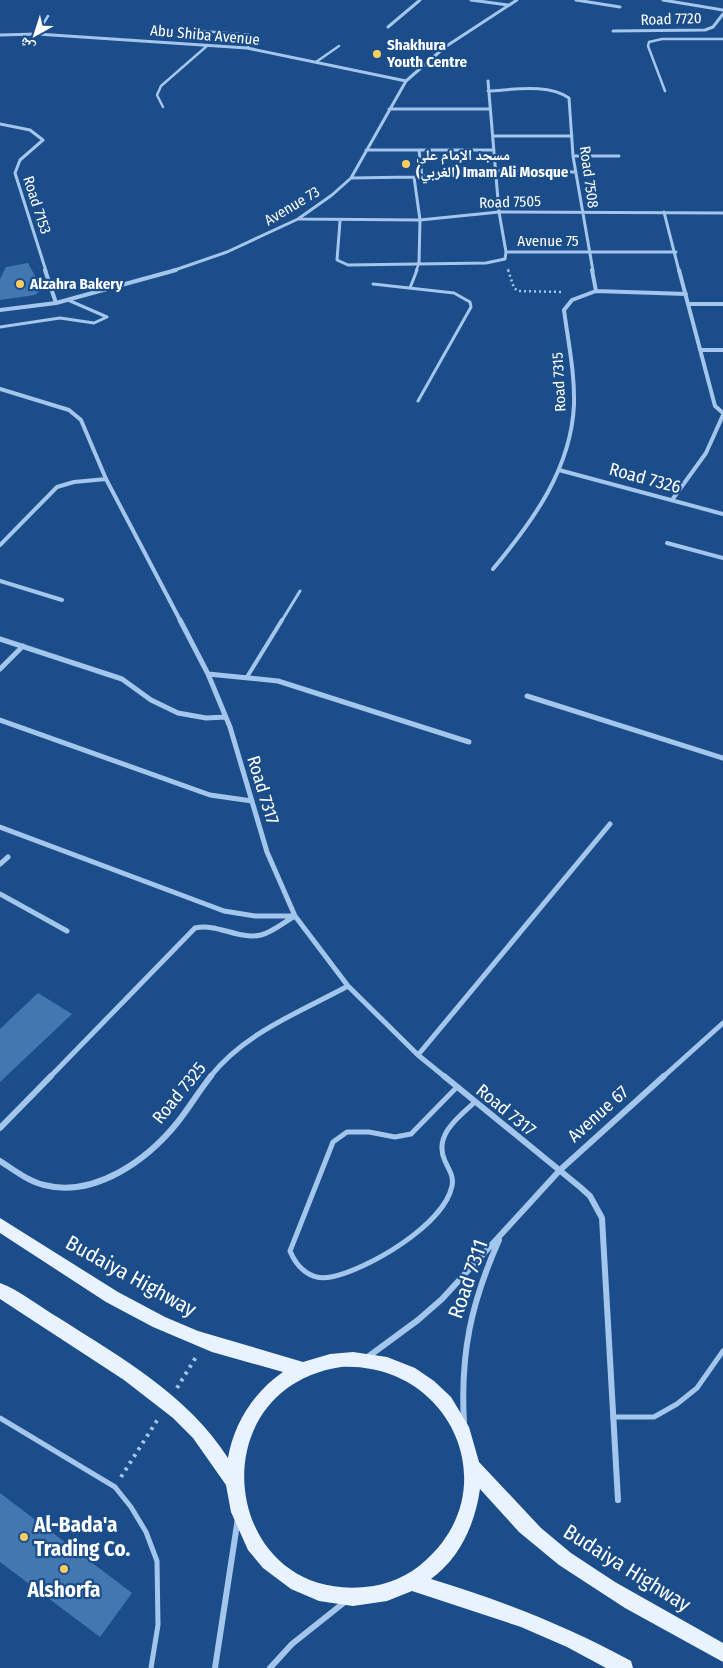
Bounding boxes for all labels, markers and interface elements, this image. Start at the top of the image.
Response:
street label: Road 7720 [640,9,702,29]
north arrow [10,10,60,60]
street label: Abu Shiba Avenue [149,21,261,49]
text: ش [16,33,38,56]
place label: Shakhura Youth Centre [386,36,468,71]
marker: Shakhura Youth Centre [371,48,383,60]
street label: Road 7508 [576,145,602,209]
place label: مسجد الإمام علي (الغربي) Imam Ali Mosque [416,146,569,184]
marker: مسجد الإمام علي (الغربي) Imam Ali Mosque [400,158,412,170]
street label: Road 7153 [19,174,55,236]
street label: Avenue 73 [261,182,323,230]
street label: Road 7505 [479,192,541,212]
street label: Avenue 75 [517,232,579,250]
place label: Alzahra Bakery [29,275,124,293]
marker: Alzahra Bakery [14,278,26,290]
street label: Road 7315 [548,352,570,412]
street label: Road 7326 [607,458,683,498]
street label: Road 7317 [242,753,284,827]
street label: Road 7325 [148,1058,210,1128]
street label: Road 7317 [472,1079,540,1141]
street label: Avenue 67 [563,1081,633,1147]
street label: Budaiya Highway [61,1229,201,1323]
street label: Road 7311 [442,1236,494,1322]
place label: Al-Bada'a Trading Co. [33,1512,130,1562]
street label: Budaiya Highway [558,1518,696,1618]
marker: Al-Bada'a Trading Co. [18,1531,30,1543]
marker: Alshorfa [58,1563,70,1575]
place label: Alshorfa [26,1577,101,1603]

